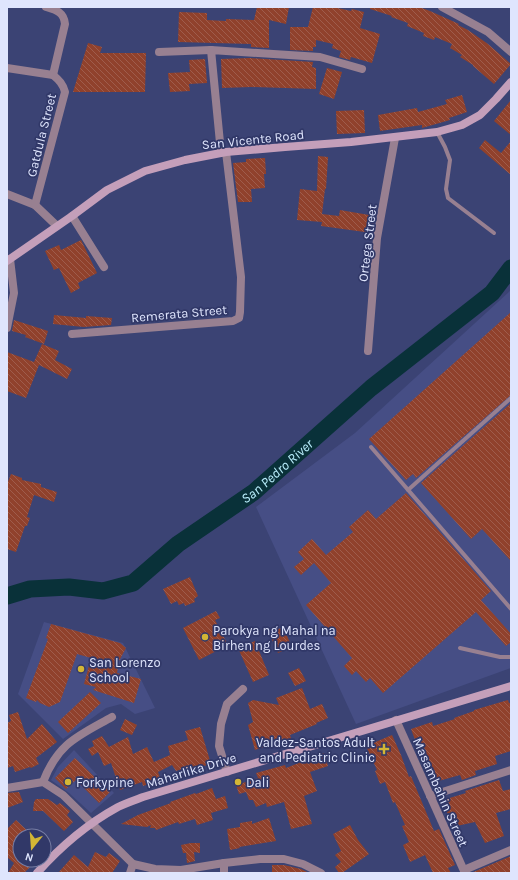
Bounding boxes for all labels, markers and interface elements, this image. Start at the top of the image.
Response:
street label: Gatdula Street [24,92,59,178]
street label: San Vicente Road [201,127,305,152]
street label: Ortega Street [355,203,380,283]
street label: Remerata Street [130,302,228,325]
water label: San Pedro River [238,435,318,507]
place label: Parokya ng Mahal na Birhen ng Lourdes [213,623,336,653]
marker: Parokya ng Mahal na Birhen ng Lourdes [200,632,210,642]
place label: San Lorenzo School [89,655,161,685]
marker: San Lorenzo School [76,664,86,674]
place label: Valdez-Santos Adult and Pediatric Clinic [256,735,375,765]
street label: Masambahin Street [410,735,471,849]
marker: Valdez-Santos Adult and Pediatric Clinic [378,743,390,755]
street label: Maharlika Drive [144,750,238,791]
place label: Forkypine [76,775,134,790]
place label: Dali [246,775,269,790]
marker: Forkypine [63,777,73,787]
marker: Dali [233,777,243,787]
north arrow [12,828,52,868]
text: N [24,850,35,864]

